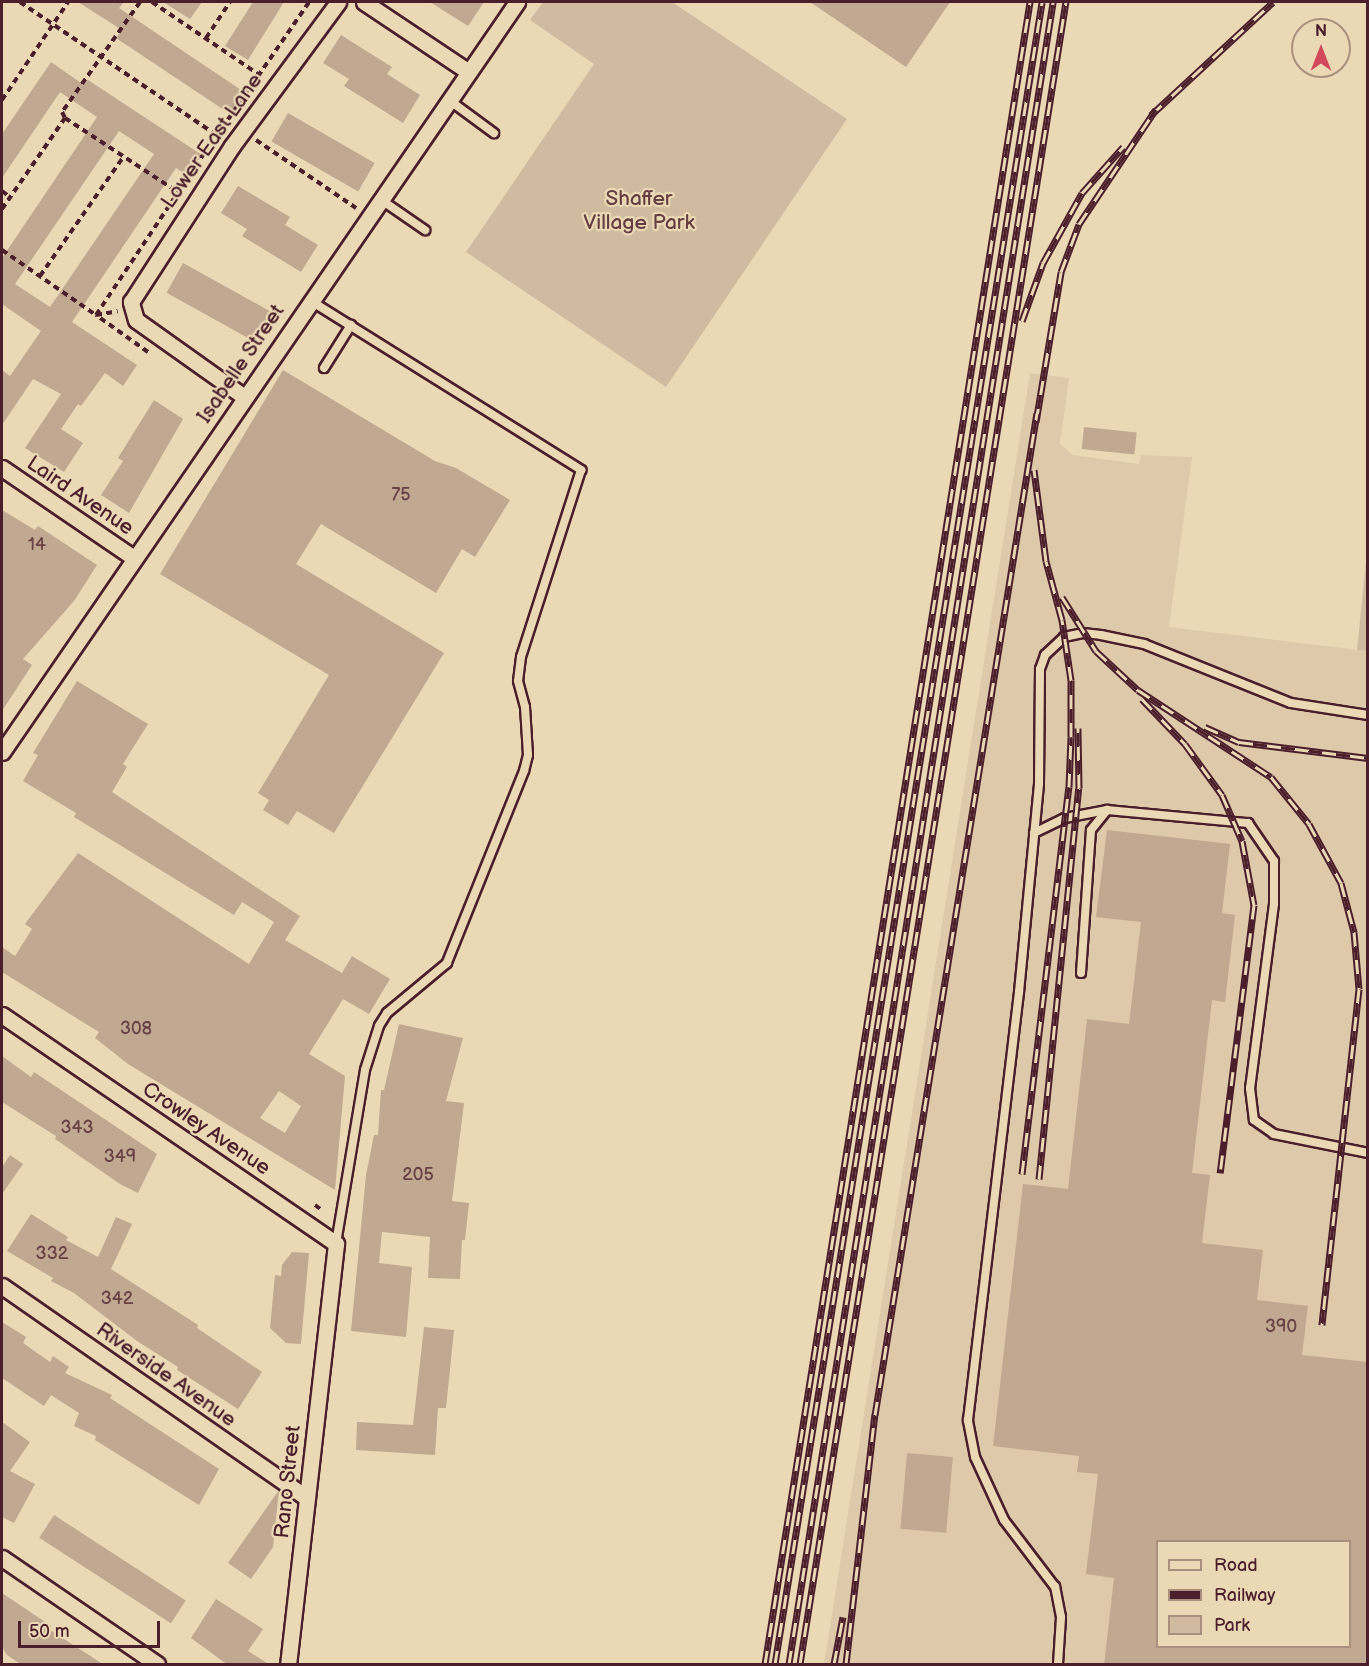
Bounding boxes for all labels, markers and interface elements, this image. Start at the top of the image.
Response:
north arrow [1291,18,1351,78]
text: N [1315,22,1327,41]
street label: Lower East Lane [156,69,268,213]
park label: Shaffer Village Park [583,186,695,236]
street label: Isabelle Street [192,300,290,428]
street label: Laird Avenue [22,451,138,541]
house number: 75 [391,484,411,506]
house number: 14 [28,534,46,556]
house number: 308 [120,1018,152,1040]
street label: Crowley Avenue [137,1077,275,1181]
house number: 343 [60,1117,94,1139]
house number: 349 [104,1146,136,1168]
house number: 205 [402,1164,434,1186]
house number: 332 [36,1243,68,1265]
house number: 342 [101,1288,133,1310]
house number: 390 [1265,1316,1297,1338]
street label: Riverside Avenue [91,1317,241,1433]
street label: Rano Street [270,1424,306,1540]
legend [1156,1540,1351,1648]
text: Road [1214,1555,1258,1576]
text: Railway [1214,1585,1276,1606]
scale bar [21,1609,164,1647]
text: Park [1214,1615,1250,1636]
text: 50 m [29,1621,70,1642]

